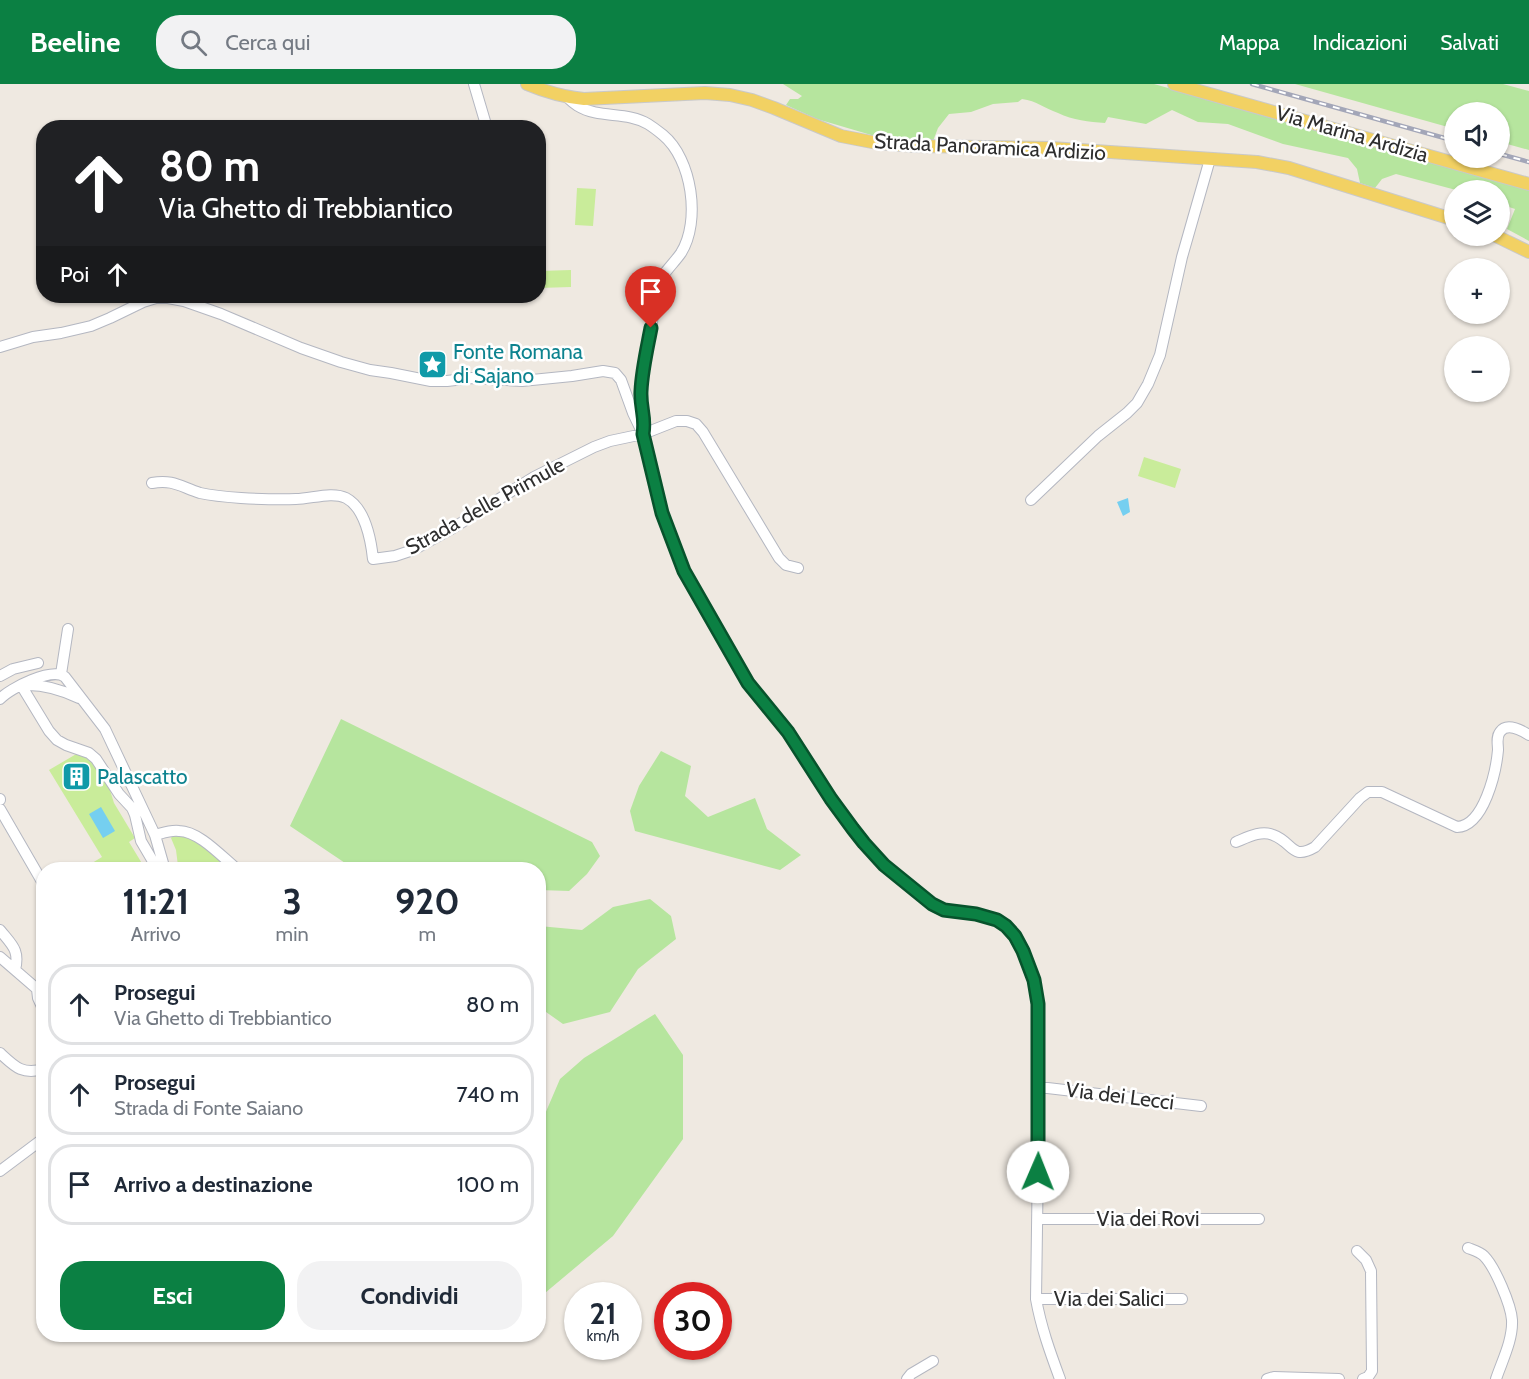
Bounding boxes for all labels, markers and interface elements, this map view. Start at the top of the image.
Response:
search box [156,15,576,69]
text: Beeline [30,25,120,59]
icon: search [177,26,210,59]
text: Cerca qui [225,29,310,56]
text: Mappa [1219,30,1280,55]
text: Indicazioni [1313,30,1407,55]
text: Salvati [1440,30,1499,55]
street label: Via Marina Ardizia [1273,100,1431,167]
map controls [1444,102,1510,402]
button: sound [1444,102,1510,168]
street label: Strada Panoramica Ardizio [873,128,1107,165]
text: 80 m [159,140,260,192]
icon: ahead [60,144,138,222]
button: layers [1444,180,1510,246]
text: Via Ghetto di Trebbiantico [159,192,453,225]
icon: ahead [101,258,134,291]
button: + [1444,258,1510,324]
text: Poi [60,261,89,288]
pin [625,266,676,328]
icon: arrive [634,275,667,308]
button: − [1444,336,1510,402]
place label: Fonte Romana di Sajano [453,339,583,389]
place icon: Fonte Romana di Sajano [416,348,448,380]
street label: Strada delle Primule [401,451,569,560]
building icon: Palascatto [60,761,92,793]
place label: Palascatto [97,764,188,789]
text: 11:21 [122,879,189,923]
text: 3 [282,879,302,923]
text: 920 [395,879,460,923]
text: Arrivo [131,922,181,946]
text: min [276,922,309,946]
text: m [419,922,436,946]
text: Prosegui [114,979,196,1006]
icon: ahead [63,988,96,1021]
text: 80 m [466,991,519,1018]
text: Via Ghetto di Trebbiantico [114,1006,332,1030]
text: Prosegui [114,1069,196,1096]
street label: Via dei Lecci [1064,1076,1176,1115]
icon: ahead [63,1078,96,1111]
text: 740 m [456,1081,519,1108]
text: Strada di Fonte Saiano [114,1096,303,1120]
position arrow [1006,1140,1070,1204]
icon: arrive [63,1168,96,1201]
text: Arrivo a destinazione [114,1171,312,1198]
text: 100 m [457,1171,519,1198]
street label: Via dei Rovi [1097,1206,1199,1231]
button: Esci [60,1261,285,1330]
button: Condividi [297,1261,522,1330]
speed limit sign: 30 [654,1282,732,1360]
street label: Via dei Salici [1054,1286,1164,1311]
text: 21 [590,1295,616,1332]
text: km/h [587,1327,619,1345]

